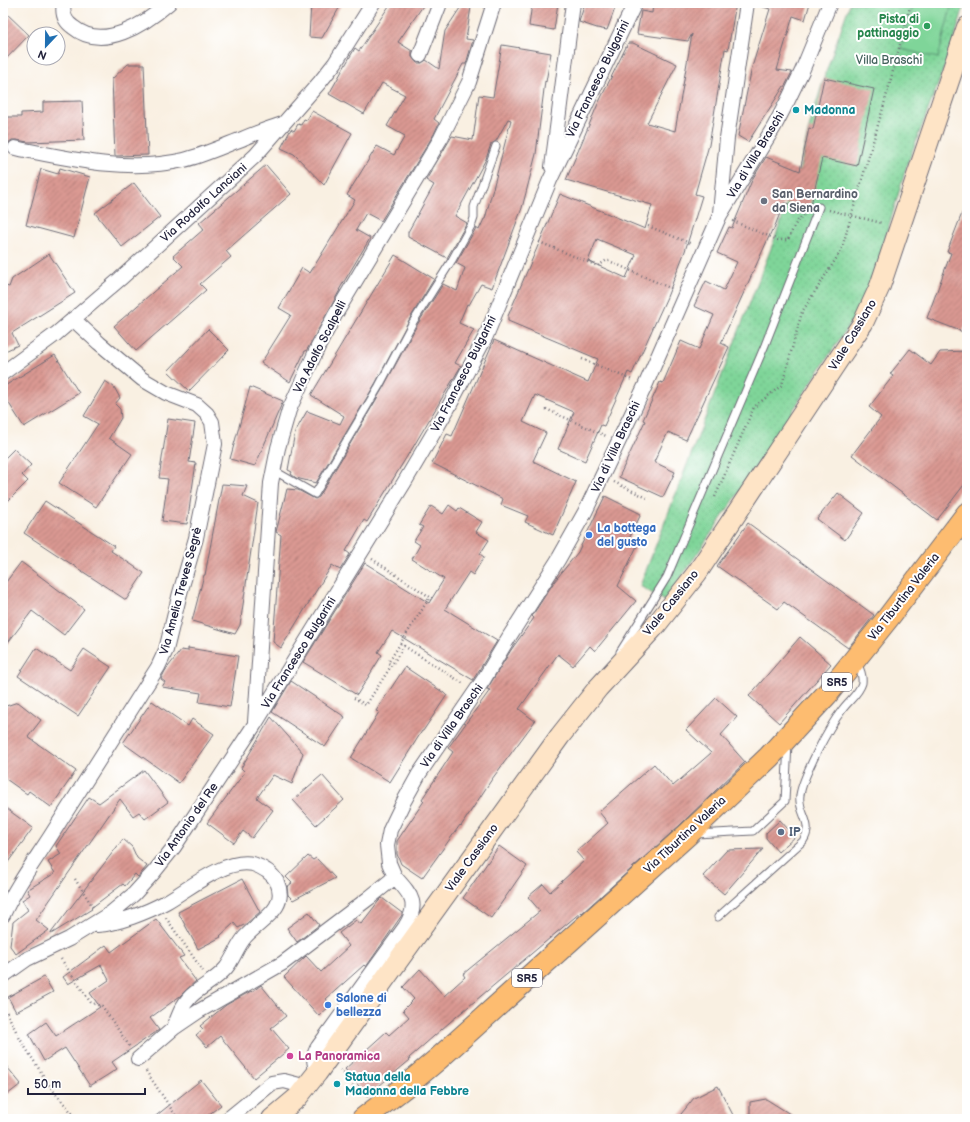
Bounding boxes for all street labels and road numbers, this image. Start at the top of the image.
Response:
street label: Via Francesco Bulgarini [563,18,633,140]
street label: Via di Villa Braschi [724,108,788,201]
street label: Via Rodolfo Lanciani [158,160,250,246]
street label: Viale Cassiano [826,297,880,373]
street label: Via Adolfo Scalpelli [290,298,350,396]
street label: Via Francesco Bulgarini [428,313,500,435]
street label: Via di Villa Braschi [588,399,644,495]
street label: Via Amelia Treves Segrè [157,525,205,657]
street label: Via Tiburtina Valeria [865,550,943,644]
street label: Viale Cassiano [640,567,702,639]
street label: Via Francesco Bulgarini [258,594,340,712]
road number: SR5 [822,673,852,691]
street label: Via di Villa Braschi [417,681,487,771]
street label: Via Antonio del Re [152,780,222,870]
street label: Via Tiburtina Valeria [641,793,729,877]
street label: Viale Cassiano [442,821,502,895]
road number: SR5 [512,969,542,987]

